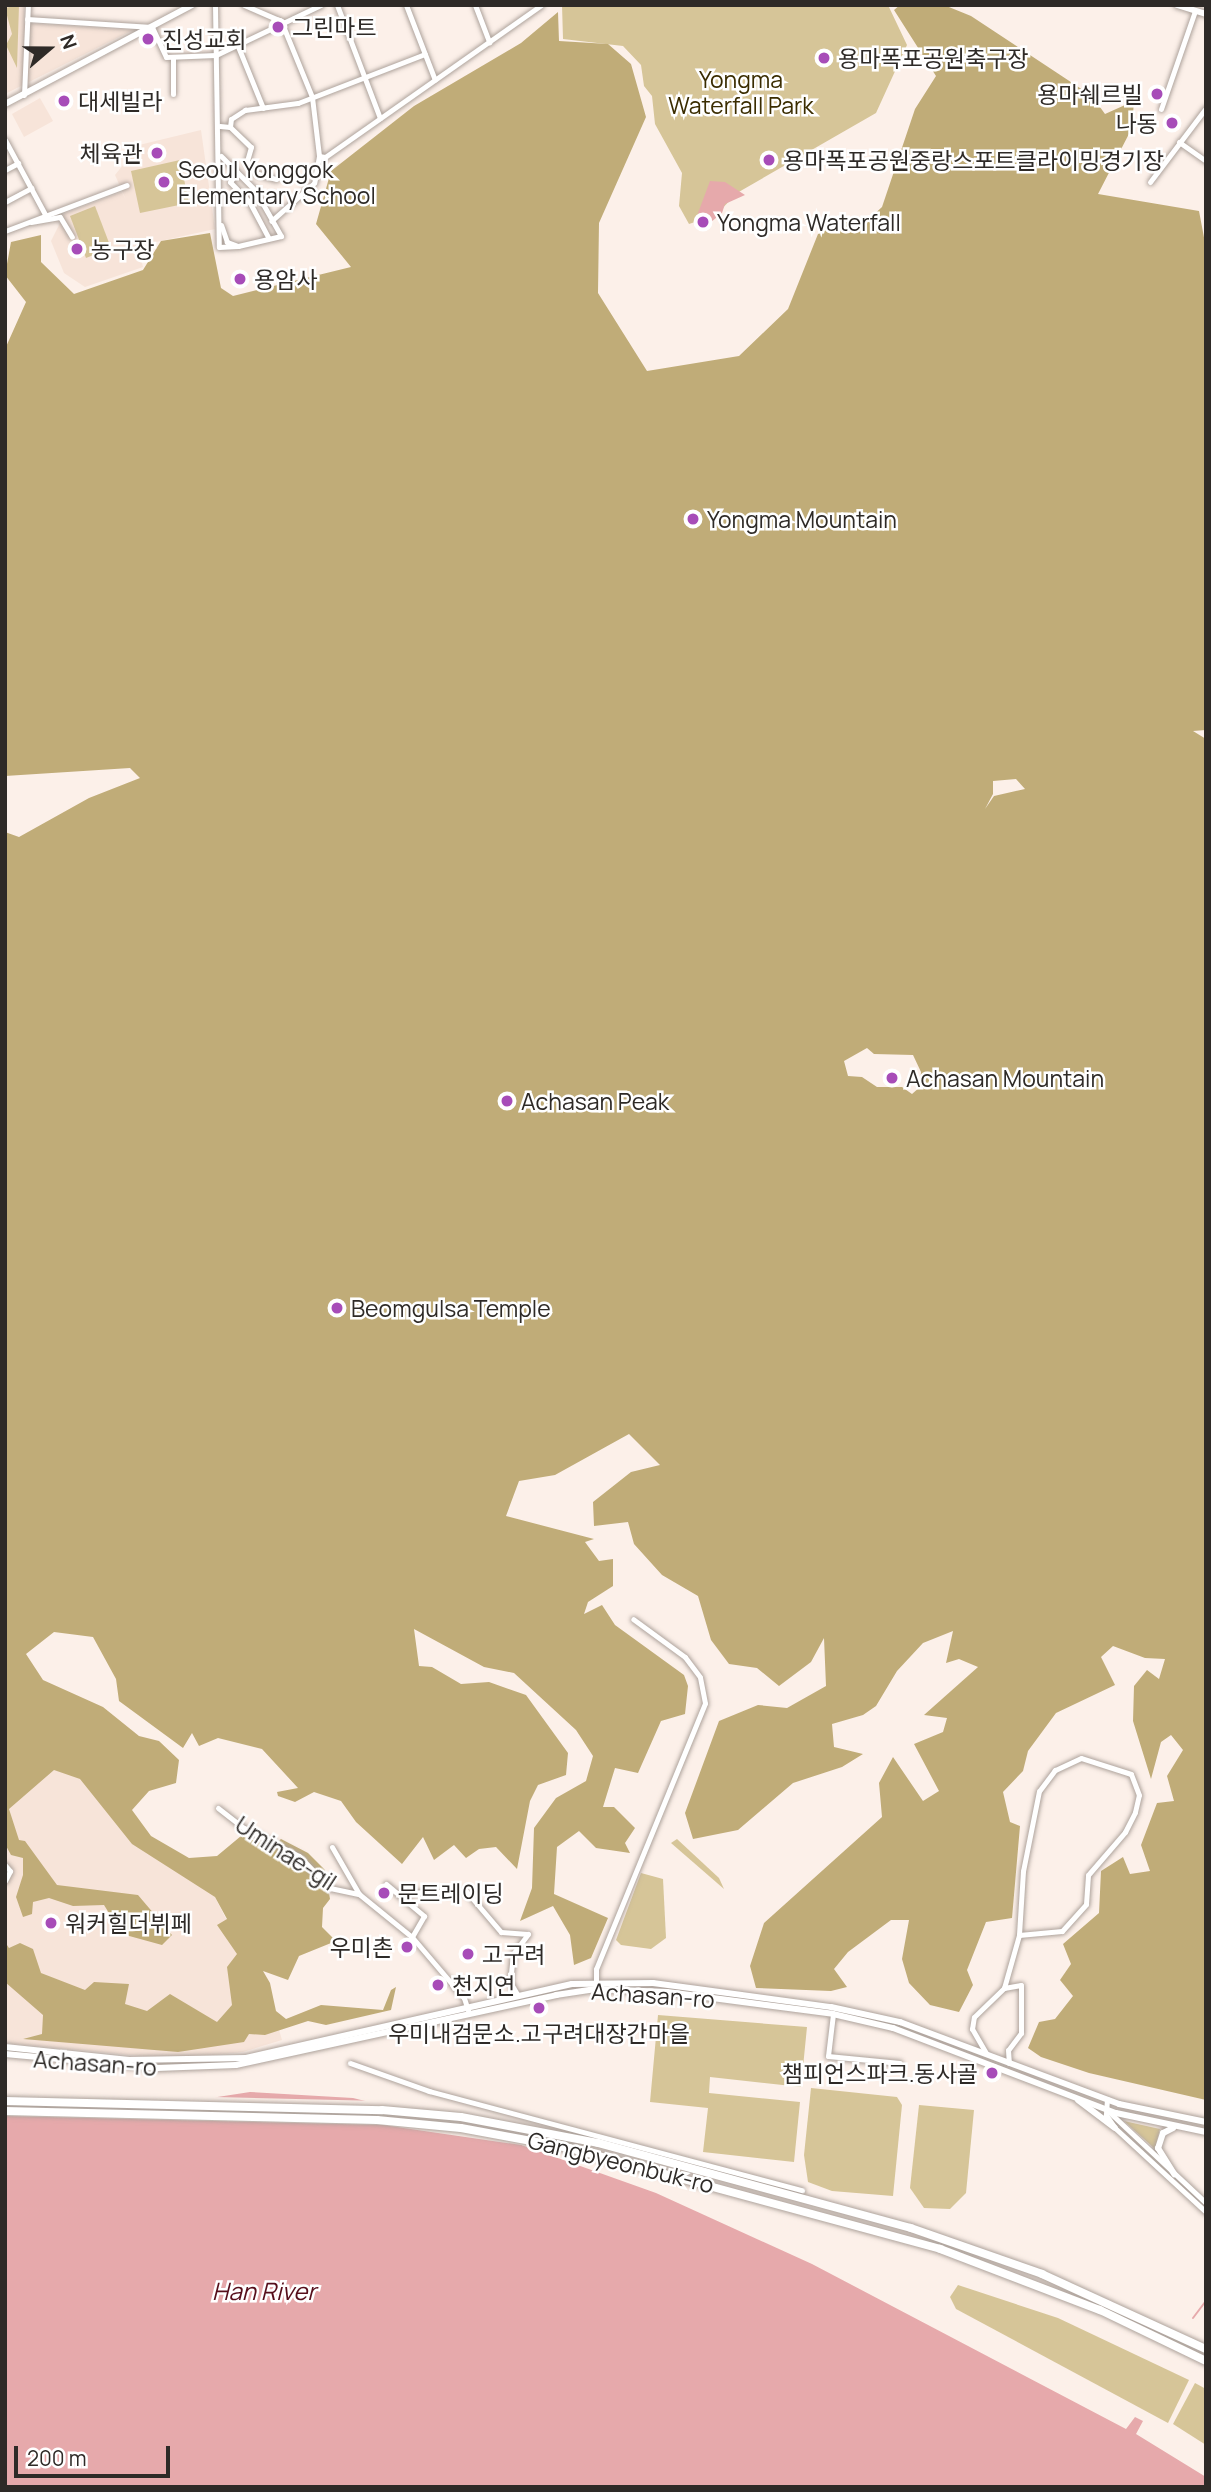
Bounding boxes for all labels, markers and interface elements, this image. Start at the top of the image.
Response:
place label: 그린마트 [292,13,377,41]
north arrow [14,14,84,84]
marker: 그린마트 [270,19,286,35]
place label: 진성교회 [162,25,247,53]
text: N [54,31,83,53]
marker: 진성교회 [140,31,156,47]
place label: 용마폭포공원축구장 [838,44,1028,72]
marker: 용마폭포공원축구장 [816,50,832,66]
park label: Yongma Waterfall Park [668,65,814,119]
place label: 용마쉐르빌 [1037,80,1143,108]
marker: 용마쉐르빌 [1149,86,1165,102]
place label: 대세빌라 [78,87,163,115]
marker: 대세빌라 [56,93,72,109]
place label: 나동 [1116,109,1158,137]
marker: 나동 [1164,115,1180,131]
place label: 체육관 [80,139,143,167]
marker: 체육관 [149,145,165,161]
place label: 용마폭포공원중랑스포트클라이밍경기장 [783,146,1164,174]
marker: 용마폭포공원중랑스포트클라이밍경기장 [761,152,777,168]
place label: Seoul Yonggok Elementary School [178,155,376,209]
marker: Seoul Yonggok Elementary School [156,174,172,190]
place label: Yongma Waterfall [717,208,901,236]
marker: Yongma Waterfall [695,214,711,230]
place label: 농구장 [91,235,154,263]
marker: 농구장 [69,241,85,257]
place label: 용암사 [254,265,317,293]
marker: 용암사 [232,271,248,287]
place label: Yongma Mountain [707,505,897,533]
marker: Yongma Mountain [685,511,701,527]
place label: Achasan Mountain [906,1064,1104,1092]
marker: Achasan Mountain [884,1070,900,1086]
place label: Achasan Peak [521,1087,669,1115]
marker: Achasan Peak [499,1093,515,1109]
place label: Beomgulsa Temple [351,1294,551,1322]
marker: Beomgulsa Temple [329,1300,345,1316]
street label: Uminae-gil [230,1810,342,1896]
place label: 문트레이딩 [398,1879,504,1907]
marker: 문트레이딩 [376,1885,392,1901]
place label: 워커힐더뷔페 [65,1909,192,1937]
marker: 워커힐더뷔페 [43,1915,59,1931]
place label: 우미촌 [330,1933,393,1961]
marker: 우미촌 [399,1939,415,1955]
place label: 고구려 [482,1940,545,1968]
marker: 고구려 [460,1946,476,1962]
place label: 천지연 [452,1971,515,1999]
marker: 천지연 [430,1977,446,1993]
street label: Achasan-ro [590,1977,716,2013]
marker: 우미내검문소.고구려대장간마을 [531,2000,547,2016]
place label: 우미내검문소.고구려대장간마을 [388,2019,690,2047]
street label: Achasan-ro [32,2045,158,2081]
place label: 챔피언스파크.동사골 [782,2059,978,2087]
marker: 챔피언스파크.동사골 [984,2065,1000,2081]
street label: Gangbyeonbuk-ro [525,2126,717,2198]
water label: Han River [212,2277,316,2305]
scale bar [18,2432,173,2476]
text: 200 m [27,2444,87,2472]

